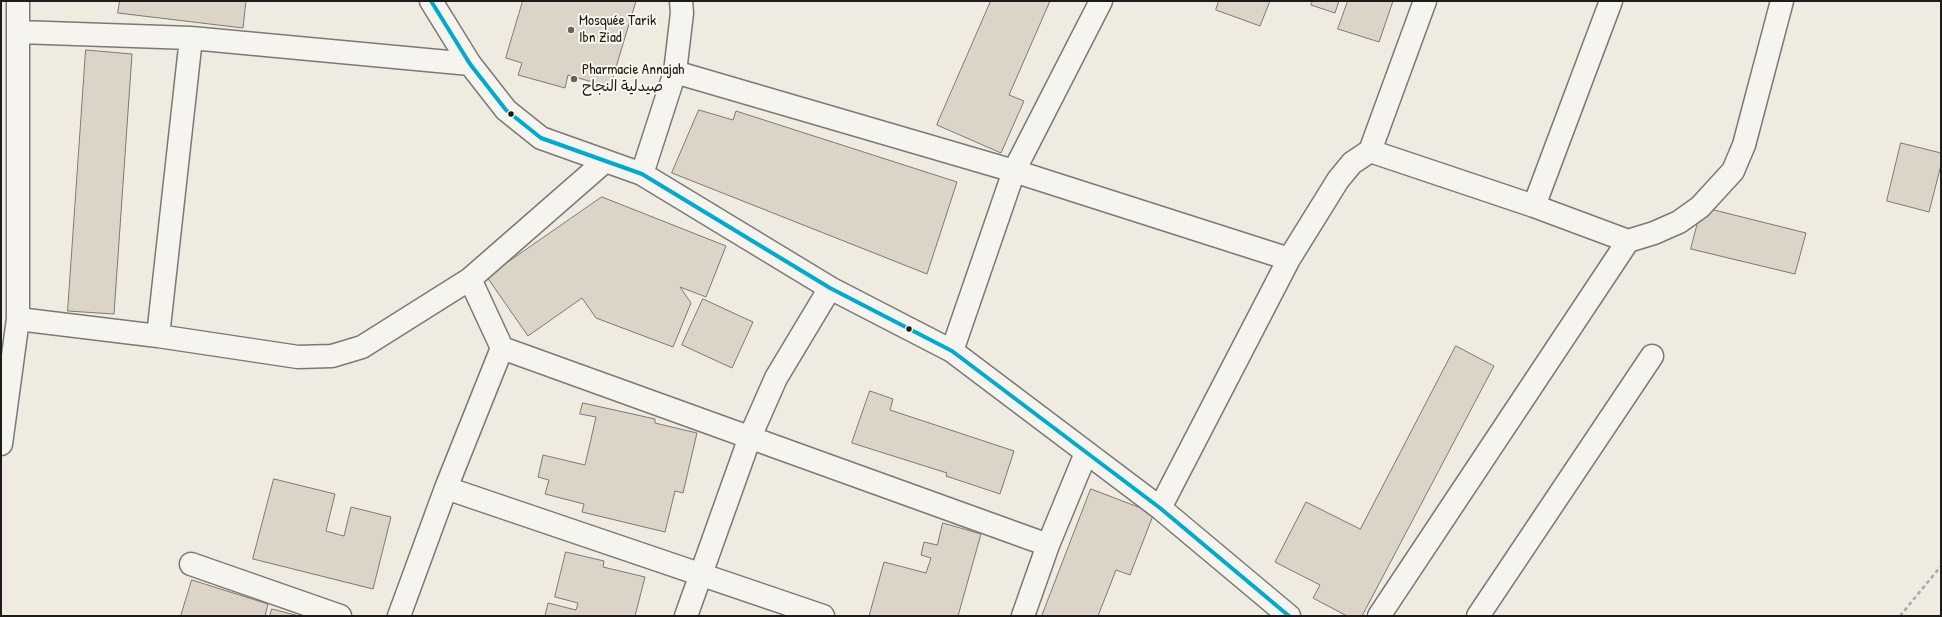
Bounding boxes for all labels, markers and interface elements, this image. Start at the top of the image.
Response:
place label: Mosquée Tarik Ibn Ziad [579,12,656,47]
marker: Mosquée Tarik Ibn Ziad [566,25,576,35]
place label: Pharmacie Annajah صيدلية النجاح [582,61,684,96]
marker: Pharmacie Annajah صيدلية النجاح [569,74,579,84]
unlabelled marker [506,109,516,119]
unlabelled marker [904,324,914,334]

